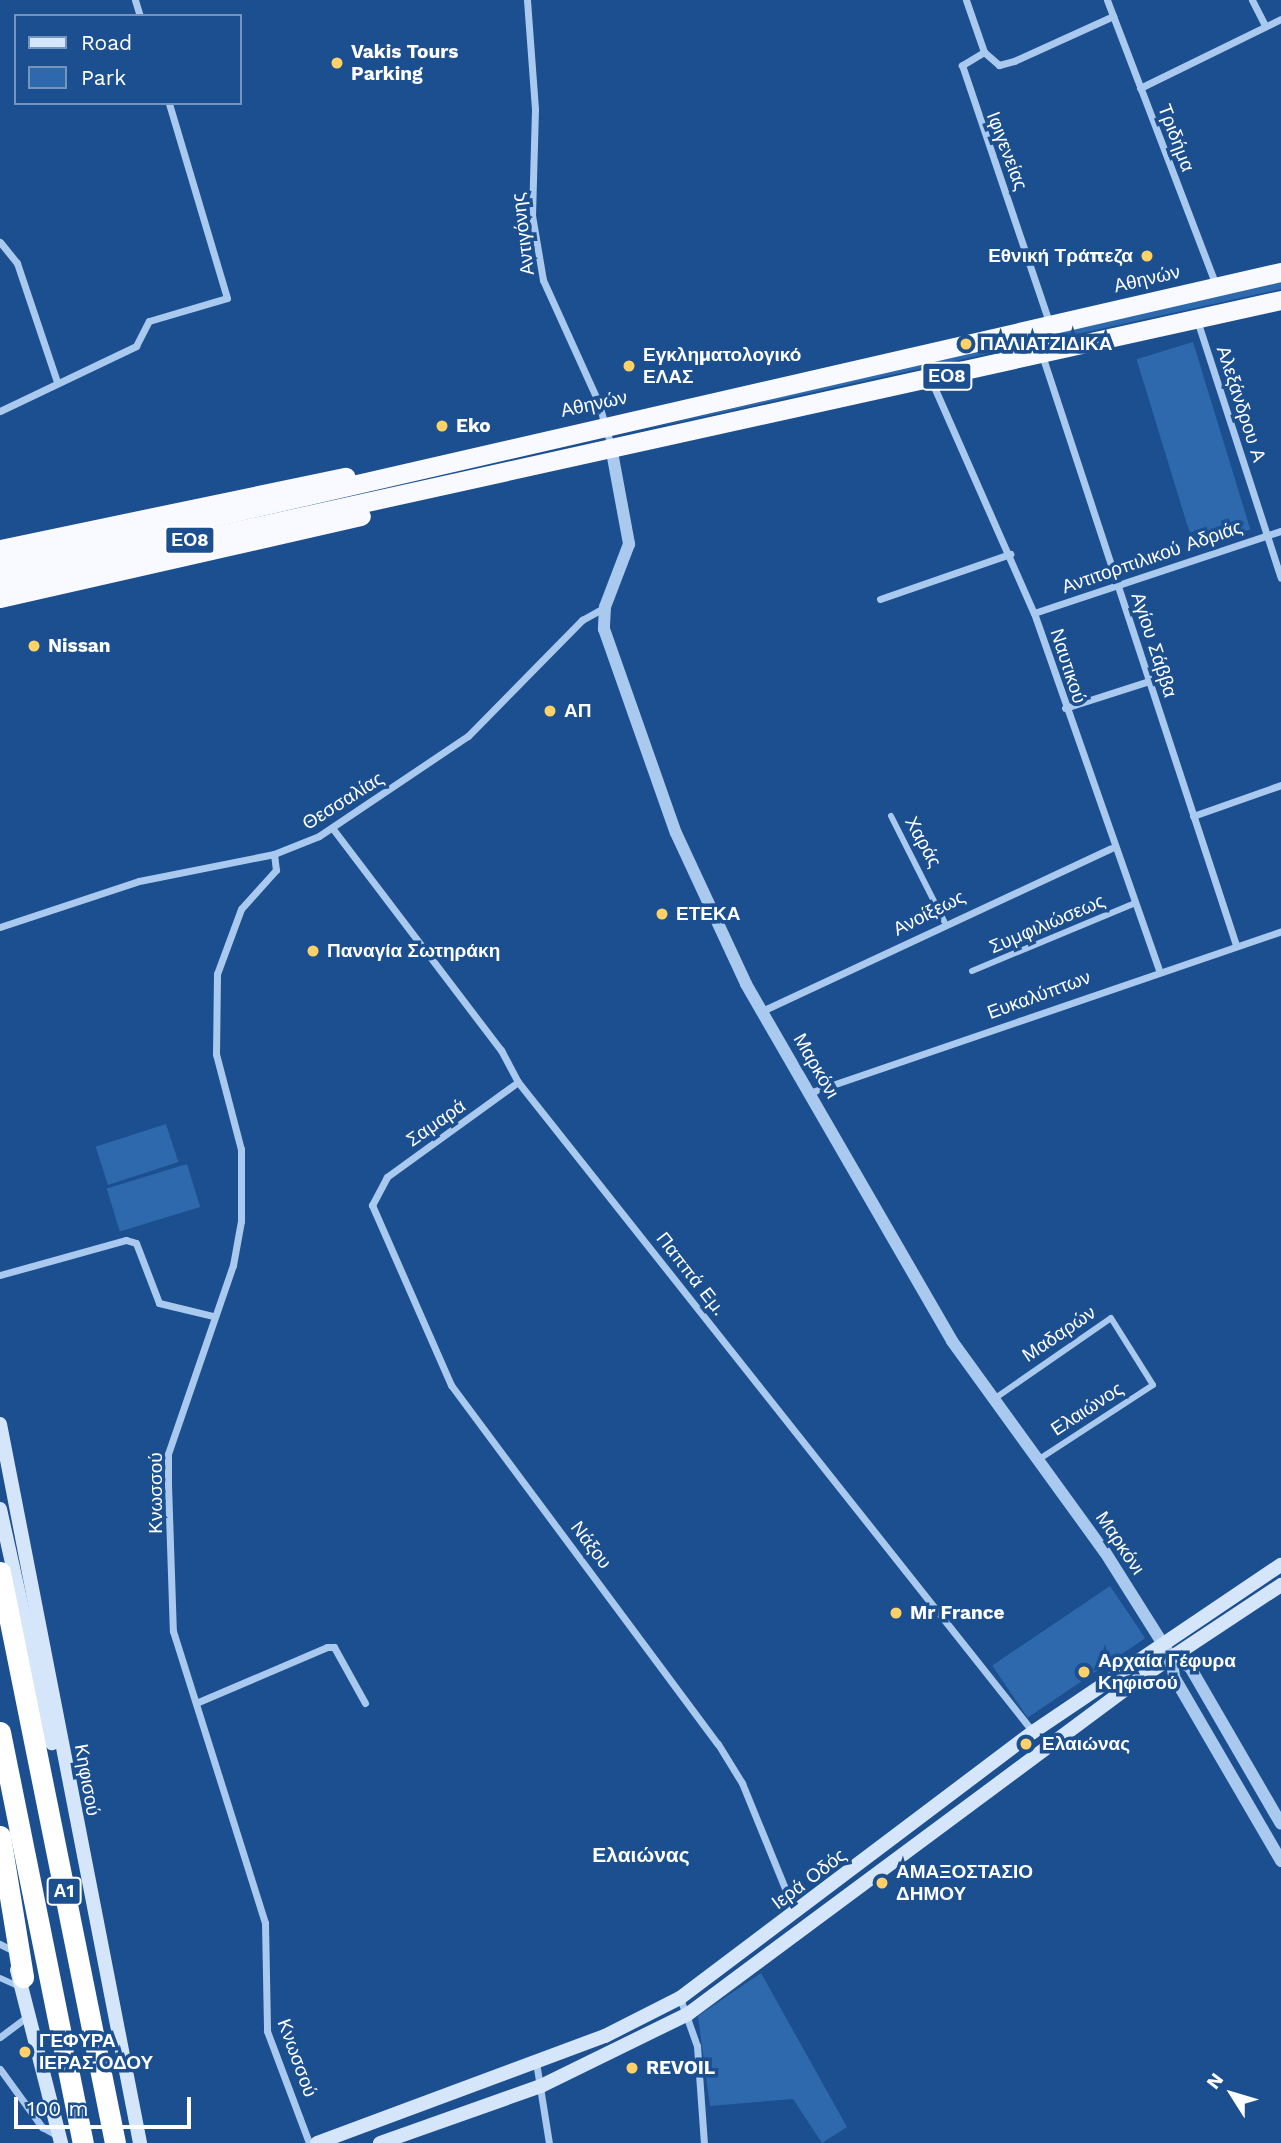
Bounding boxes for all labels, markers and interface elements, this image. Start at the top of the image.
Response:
legend [14,14,242,105]
text: Road [81,30,132,55]
place label: Vakis Tours Parking [351,41,459,85]
marker: Vakis Tours Parking [329,55,345,71]
text: Park [81,65,126,90]
street label: Τριδήμα [1153,101,1199,175]
street label: Ιφιγενείας [982,109,1032,193]
street label: Αντιγόνης [507,191,539,277]
place label: Εθνική Τράπεζα [988,245,1133,267]
marker: Εθνική Τράπεζα [1139,248,1155,264]
street label: Αθηνών [1111,260,1183,298]
place label: ΠΑΛΙΑΤΖΙΔΙΚΑ [980,333,1112,355]
marker: ΠΑΛΙΑΤΖΙΔΙΚΑ [958,336,974,352]
street label: Αλεξάνδρου Α [1212,343,1270,465]
place label: Εγκληματολογικό ΕΛΑΣ [643,344,801,388]
marker: Εγκληματολογικό ΕΛΑΣ [621,358,637,374]
road number: ΕΟ8 [921,362,973,390]
street label: Αθηνών [559,386,629,422]
place label: Eko [456,415,491,437]
marker: Eko [434,418,450,434]
street label: Αντιτορπιλικού Αδριάς [1059,515,1245,599]
road number: ΕΟ8 [164,526,216,554]
street label: Αγίου Σάββα [1126,590,1182,700]
street label: Ναυτικού [1045,626,1091,706]
place label: Nissan [48,635,111,657]
marker: Nissan [26,638,42,654]
place label: ΑΠ [564,700,591,722]
marker: ΑΠ [542,703,558,719]
street label: Θεσσαλίας [298,767,388,835]
street label: Χαράς [900,813,946,871]
street label: Ανοίξεως [889,885,969,941]
street label: Συμφιλιώσεως [986,889,1108,959]
place label: ΕΤΕΚΑ [676,903,740,925]
marker: ΕΤΕΚΑ [654,906,670,922]
place label: Παναγία Σωτηράκη [327,940,500,962]
marker: Παναγία Σωτηράκη [305,943,321,959]
street label: Ευκαλύπτων [984,966,1094,1024]
street label: Μαρκόνι [788,1029,844,1103]
street label: Σαμαρά [402,1094,470,1152]
street label: Παππά Εμ. [651,1228,731,1320]
street label: Μαδαρών [1018,1301,1100,1367]
street label: Ελαιώνος [1047,1377,1127,1441]
street label: Κνωσσού [145,1452,167,1534]
street label: Μαρκόνι [1091,1507,1149,1579]
street label: Νάξου [566,1517,616,1573]
place label: Mr France [910,1602,1005,1624]
marker: Mr France [888,1605,904,1621]
place label: Αρχαία Γέφυρα Κηφισού [1098,1650,1236,1694]
marker: Αρχαία Γέφυρα Κηφισού [1076,1664,1092,1680]
place label: Ελαιώνας [1042,1733,1130,1755]
marker: Ελαιώνας [1016,1734,1036,1754]
street label: Κηφισού [69,1742,105,1818]
district label: Ελαιώνας [592,1842,690,1868]
street label: Ιερά Οδός [767,1844,851,1914]
place label: ΑΜΑΞΟΣΤΑΣΙΟ ΔΗΜΟΥ [896,1861,1033,1905]
marker: ΑΜΑΞΟΣΤΑΣΙΟ ΔΗΜΟΥ [874,1875,890,1891]
road number: Α1 [46,1877,82,1906]
street label: Κνωσσού [272,2016,322,2100]
place label: ΓΕΦΥΡΑ ΙΕΡΑΣ ΟΔΟΥ [39,2030,153,2074]
marker: ΓΕΦΥΡΑ ΙΕΡΑΣ ΟΔΟΥ [17,2044,33,2060]
place label: REVOIL [646,2057,715,2079]
north arrow [1197,2059,1267,2129]
marker: REVOIL [624,2060,640,2076]
text: N [1201,2069,1228,2094]
scale bar [18,2084,194,2128]
text: 100 m [27,2096,89,2121]

